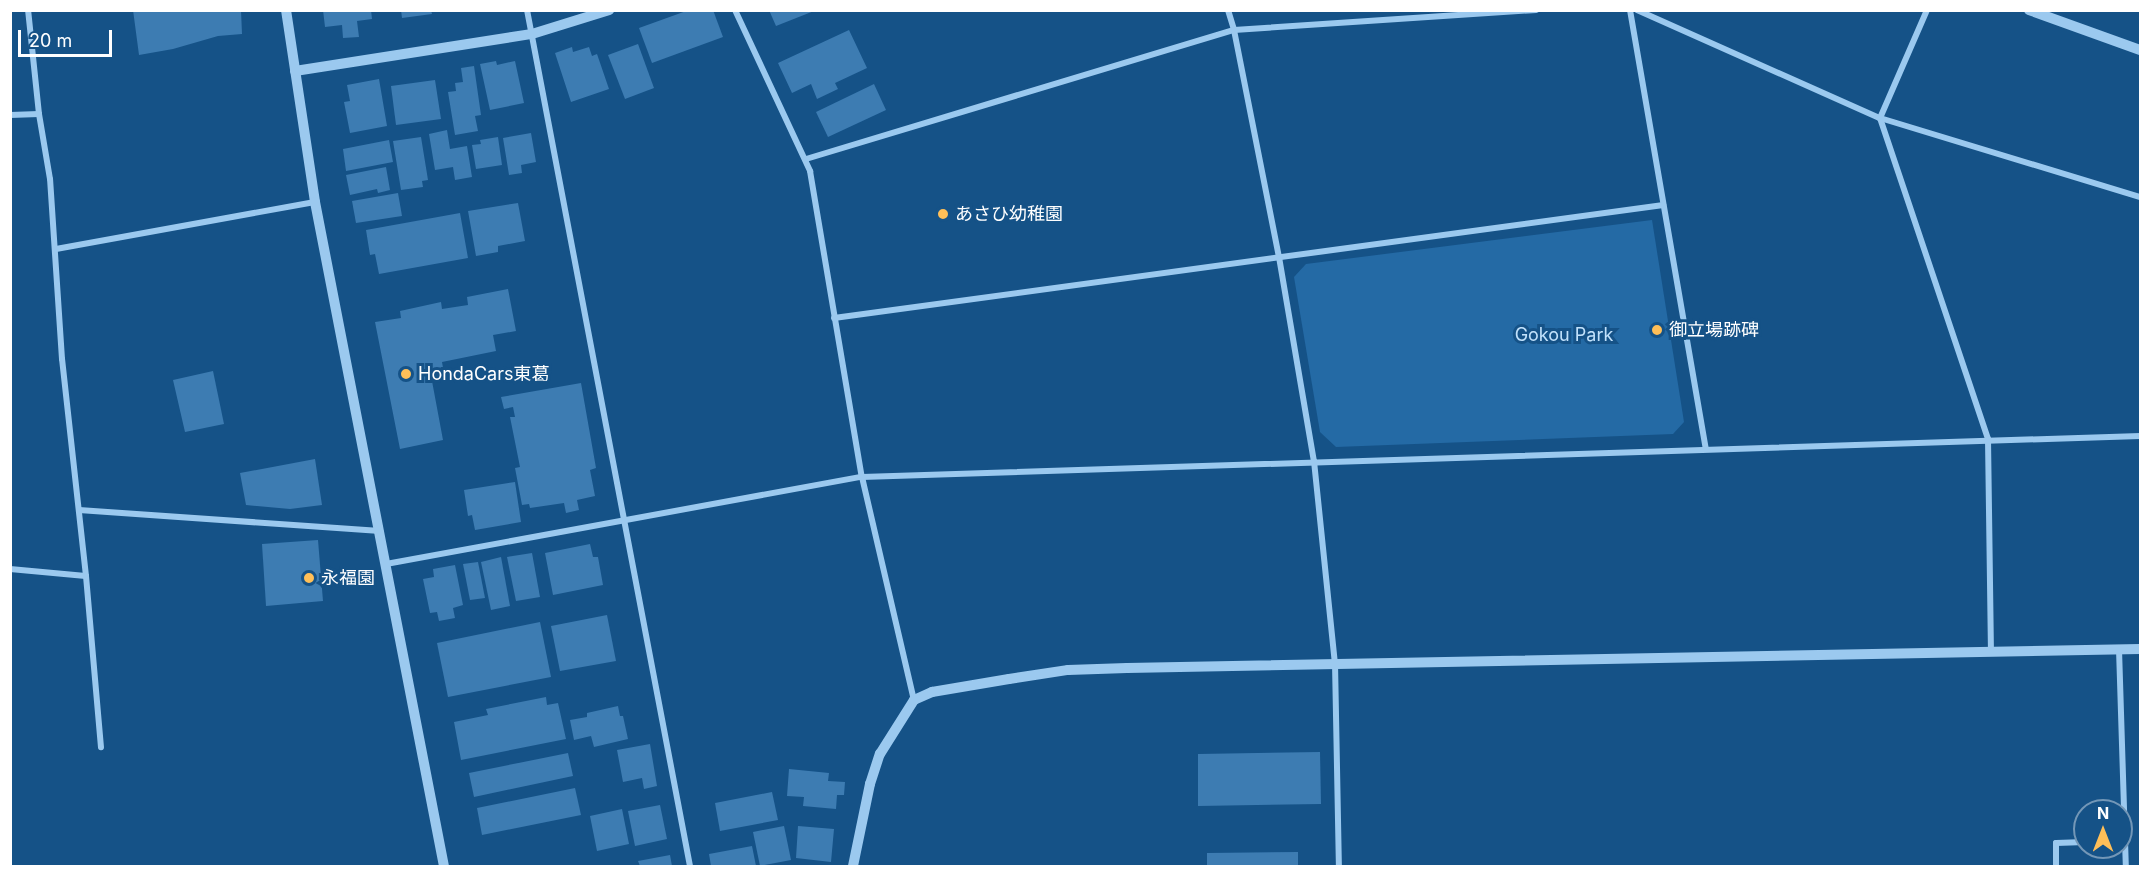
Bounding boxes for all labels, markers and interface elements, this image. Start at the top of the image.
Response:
scale bar [21,18,116,56]
text: 20 m [29,30,72,51]
place label: あさひ幼稚園 [955,203,1063,225]
marker: あさひ幼稚園 [936,207,950,221]
place label: 御立場跡碑 [1669,319,1759,341]
marker: 御立場跡碑 [1650,323,1664,337]
park label: Gokou Park [1515,324,1613,346]
place label: HondaCars東葛 [418,363,549,385]
marker: HondaCars東葛 [399,367,413,381]
place label: 永福園 [321,567,375,589]
marker: 永福園 [302,571,316,585]
north arrow [2073,799,2133,859]
text: N [2097,803,2109,823]

